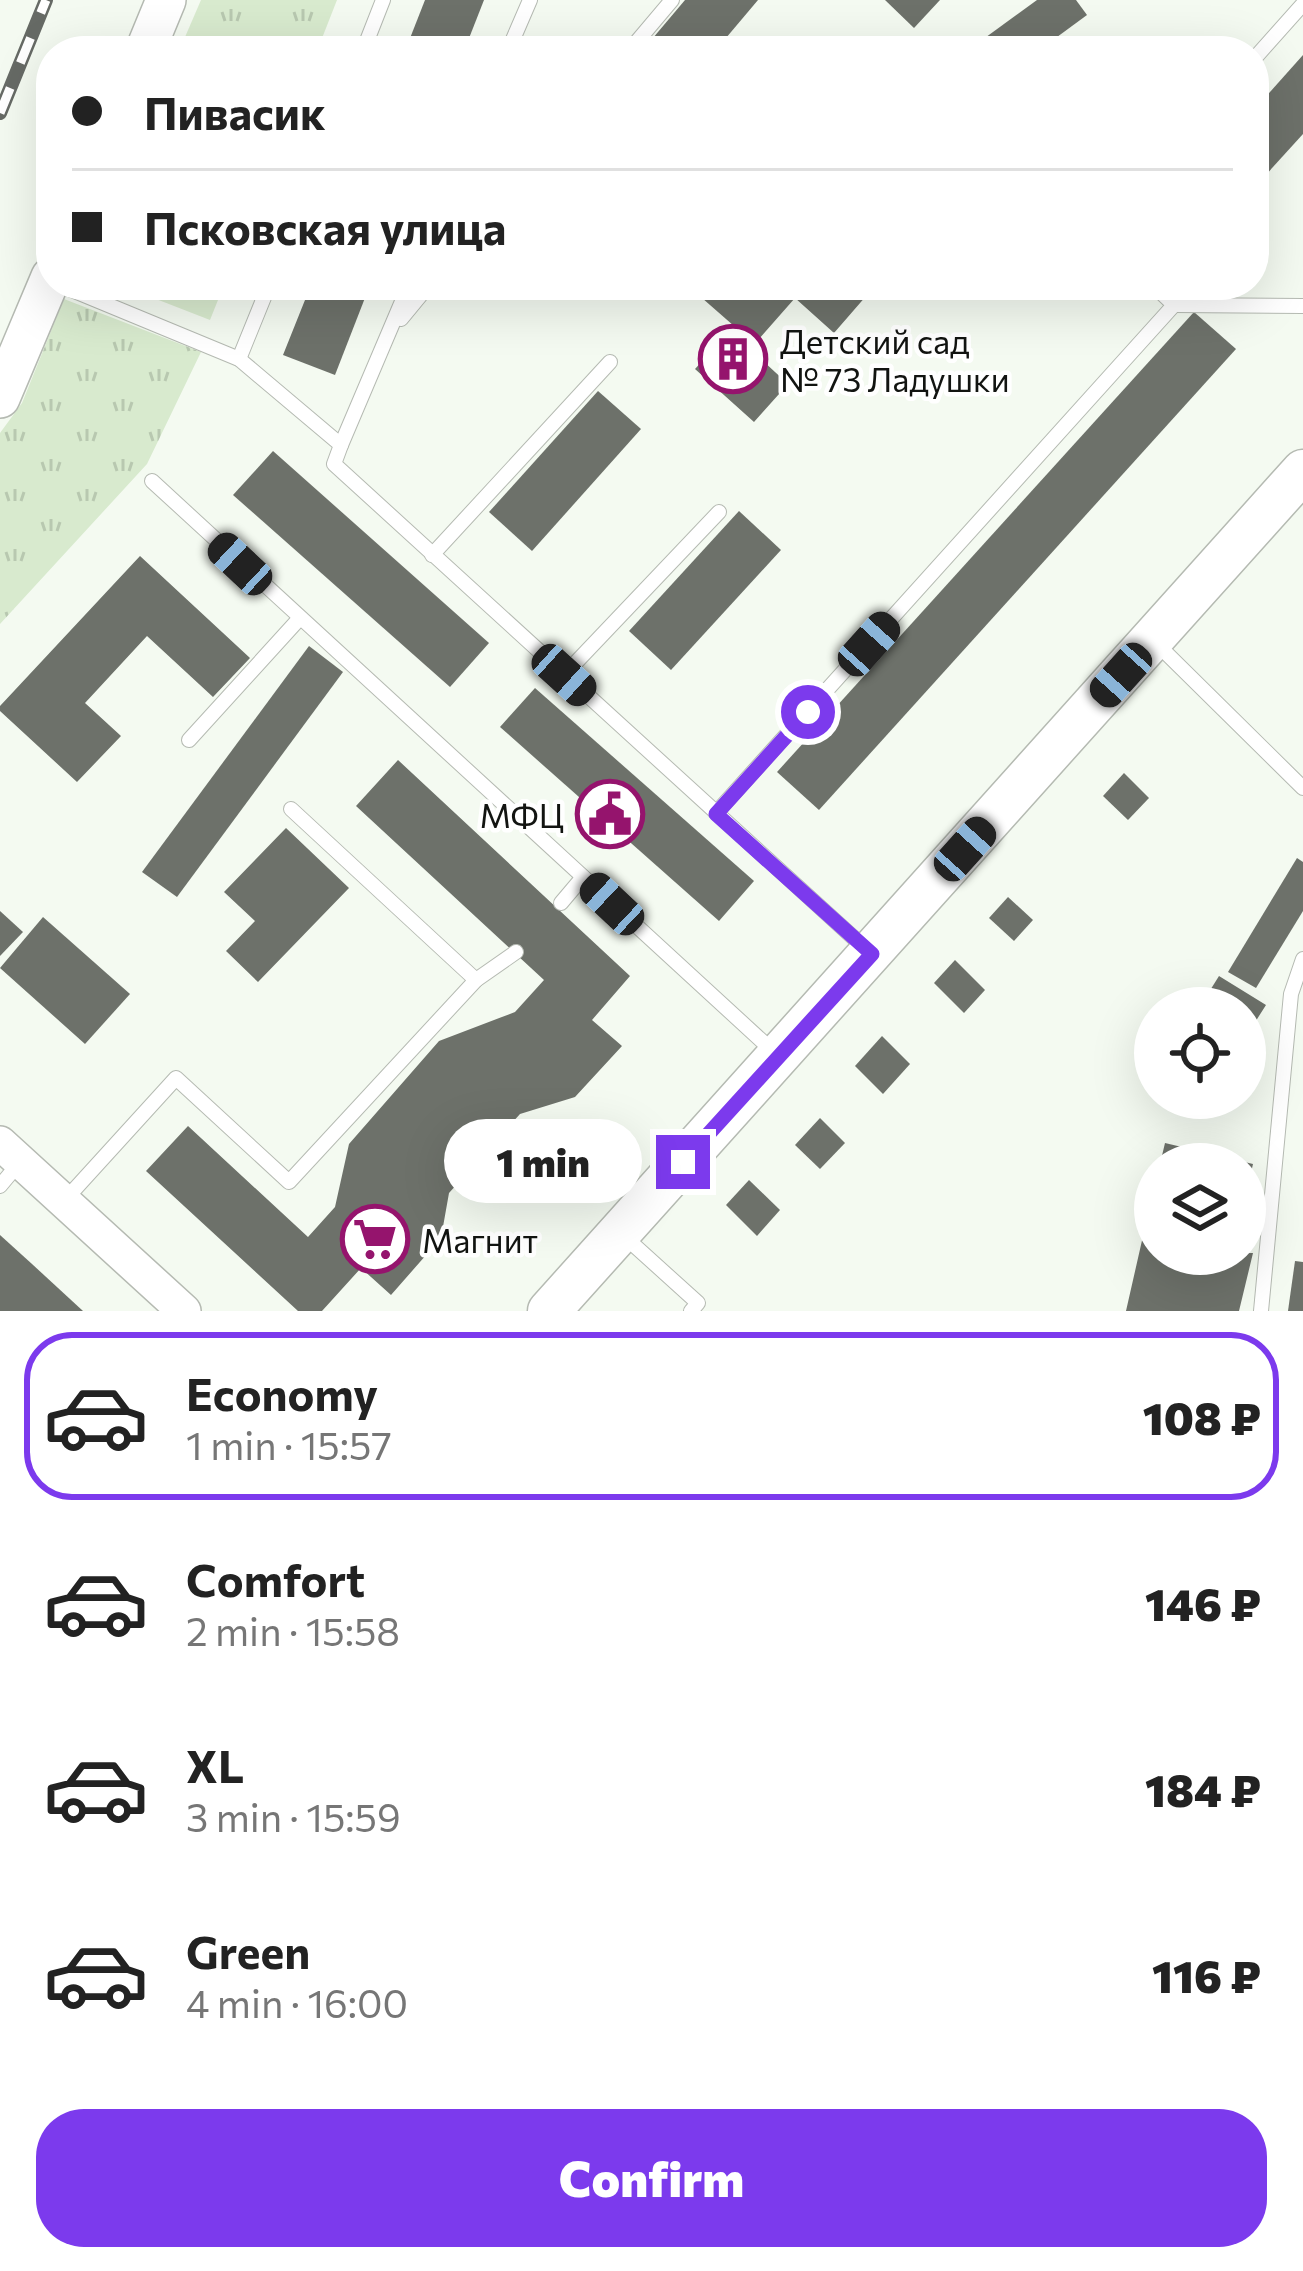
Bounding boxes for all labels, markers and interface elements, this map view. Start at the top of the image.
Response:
text: Пивасик [144,84,326,139]
text: Псковская улица [144,199,506,254]
place label: Детский сад № 73 Ладушки [780,320,1010,399]
building icon: Детский сад № 73 Ладушки [698,324,768,394]
car [201,526,279,602]
car [832,605,906,683]
car [1084,636,1158,714]
car [525,638,603,712]
route start [781,685,835,739]
public building icon: МФЦ [575,779,645,849]
place label: МФЦ [480,794,564,835]
car [928,810,1002,888]
car [573,866,651,942]
map controls [1134,987,1266,1275]
button: locate [1134,987,1266,1119]
callout: 1 min [443,1120,641,1204]
route end [656,1135,710,1189]
text: 1 min [496,1137,590,1185]
button: layers [1134,1143,1266,1275]
supermarket icon: Магнит [340,1204,410,1274]
place label: Магнит [422,1219,538,1260]
icon: car [42,1362,150,1470]
text: Economy [186,1365,378,1420]
text: 108 ₽ [1143,1389,1261,1444]
text: 1 min · 15:57 [186,1420,392,1468]
icon: car [42,1548,150,1656]
text: Comfort [186,1551,365,1606]
text: 146 ₽ [1145,1575,1261,1630]
text: 2 min · 15:58 [186,1606,400,1654]
icon: car [42,1734,150,1842]
text: XL [186,1737,244,1792]
text: 184 ₽ [1145,1761,1261,1816]
text: 3 min · 15:59 [186,1792,401,1840]
icon: car [42,1920,150,2028]
text: Green [186,1923,310,1978]
text: 116 ₽ [1152,1947,1261,2002]
text: 4 min · 16:00 [186,1978,408,2026]
button: Confirm [36,2109,1267,2247]

